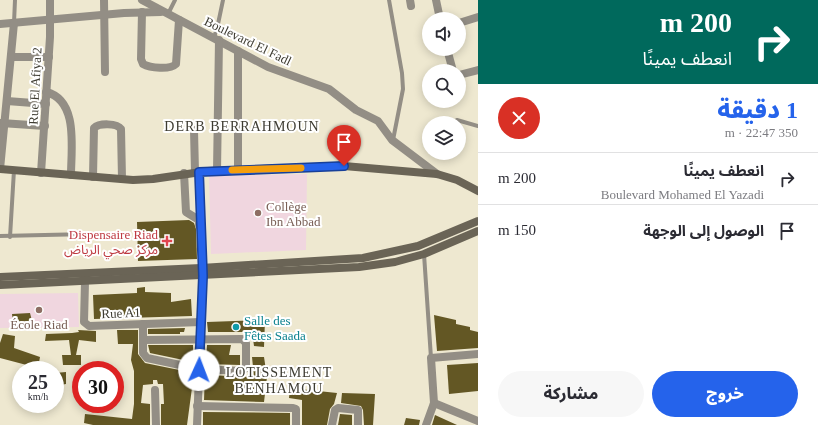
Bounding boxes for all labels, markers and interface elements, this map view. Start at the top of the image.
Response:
text: 200 m [660,7,732,38]
map controls [422,12,466,160]
button: sound [422,12,466,56]
street label: Boulevard El Fadl [202,13,294,69]
icon: right [746,16,798,68]
street label: Rue El Afiya 2 [25,47,45,125]
text: انعطف يمينًا [643,49,732,69]
button: search [422,64,466,108]
button: close [498,97,540,139]
text: 1 دقيقة [717,97,798,123]
button: layers [422,116,466,160]
district label: DERB BERRAHMOUN [164,119,320,134]
pin [327,125,361,166]
text: 350 m · 22:47 [725,125,798,140]
icon: arrive [333,131,355,153]
text: انعطف يمينًا [684,163,764,179]
icon: right [776,168,798,190]
text: 200 m [498,170,536,186]
text: Boulevard Mohamed El Yazadi [601,187,764,202]
place label: Collège Ibn Abbad [266,199,321,229]
marker: Collège Ibn Abbad [253,208,263,218]
icon: arrive [776,220,798,242]
text: 150 m [498,222,536,238]
text: الوصول إلى الوجهة [643,223,764,239]
place label: Dispensaire Riad مركز صحي الرياض [64,227,159,260]
marker: Dispensaire Riad مركز صحي الرياض [161,235,173,247]
marker: École Riad [34,305,44,315]
street label: Rue A1 [101,305,141,321]
place label: Salle des Fêtes Saada [244,313,306,343]
place label: École Riad [10,317,68,332]
marker: Salle des Fêtes Saada [231,322,241,332]
position arrow [178,349,220,391]
speed limit sign: 30 [72,361,124,413]
district label: LOTISSEMENT BENHAMOU [226,365,332,396]
text: 25 [28,371,48,393]
button: مشاركة [498,371,644,417]
button: خروج [652,371,798,417]
text: km/h [28,391,48,402]

